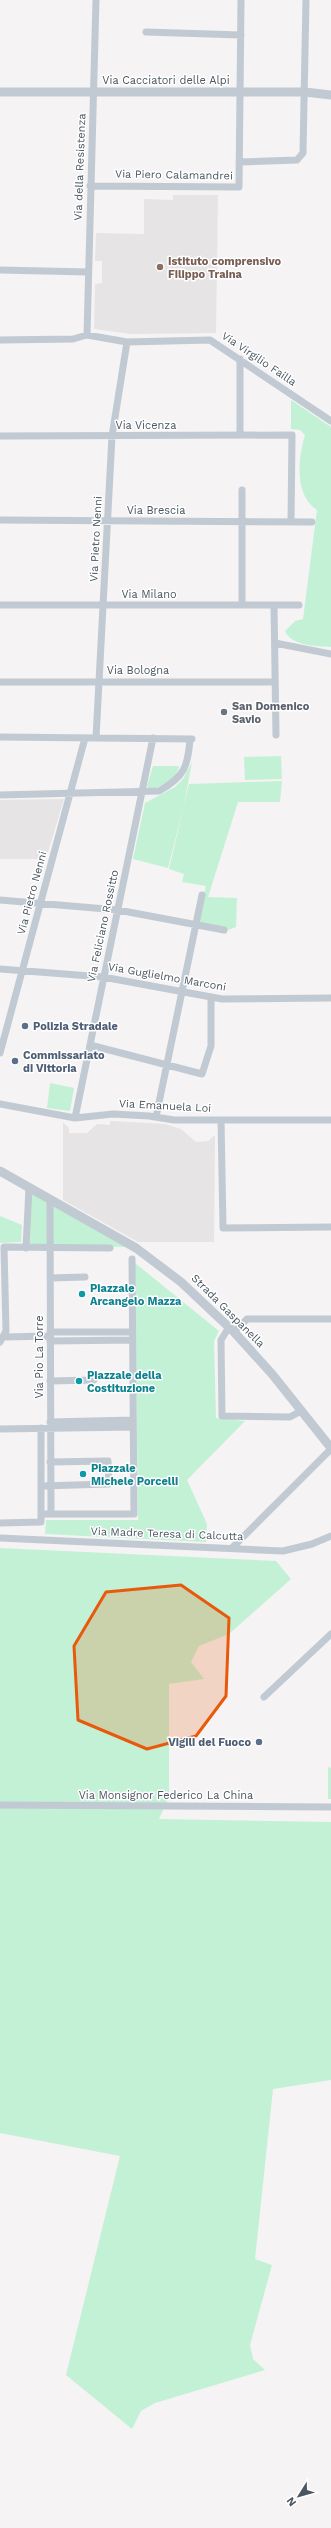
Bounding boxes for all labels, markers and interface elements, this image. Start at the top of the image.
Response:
street label: Via Cacciatori delle Alpi [102,74,230,87]
street label: Via della Resistenza [72,113,88,221]
street label: Via Piero Calamandrei [115,167,233,183]
place label: Istituto comprensivo Filippo Traina [168,255,282,281]
marker: Istituto comprensivo Filippo Traina [155,262,165,272]
street label: Via Virgilio Failla [219,329,299,389]
street label: Via Vicenza [116,419,176,432]
street label: Via Pietro Nenni [87,496,105,582]
street label: Via Brescia [127,504,185,517]
street label: Via Milano [121,588,177,601]
street label: Via Bologna [107,664,169,677]
place label: San Domenico Savio [232,700,310,726]
marker: San Domenico Savio [219,707,229,717]
street label: Via Pietro Nenni [15,850,49,936]
street label: Via Feliciano Rossitto [85,869,121,983]
street label: Via Guglielmo Marconi [107,960,227,994]
place label: Polizia Stradale [33,1020,118,1033]
marker: Polizia Stradale [20,1021,30,1031]
place label: Commissariato di Vittoria [23,1049,105,1075]
marker: Commissariato di Vittoria [10,1056,20,1066]
street label: Via Emanuela Loi [118,1097,212,1115]
street label: Strada Gaspanella [189,1272,267,1350]
place label: Piazzale Arcangelo Mazza [90,1282,182,1308]
marker: Piazzale Arcangelo Mazza [77,1289,87,1299]
street label: Via Pio La Torre [33,1316,46,1398]
place label: Piazzale della Costituzione [87,1369,162,1395]
marker: Piazzale della Costituzione [74,1376,84,1386]
place label: Piazzale Michele Porcelli [91,1462,178,1488]
marker: Piazzale Michele Porcelli [78,1469,88,1479]
street label: Via Madre Teresa di Calcutta [90,1525,244,1543]
place label: Vigili del Fuoco [168,1736,251,1749]
marker: Vigili del Fuoco [254,1737,264,1747]
street label: Via Monsignor Federico La China [79,1789,253,1802]
north arrow [279,2476,319,2516]
text: N [284,2495,299,2509]

